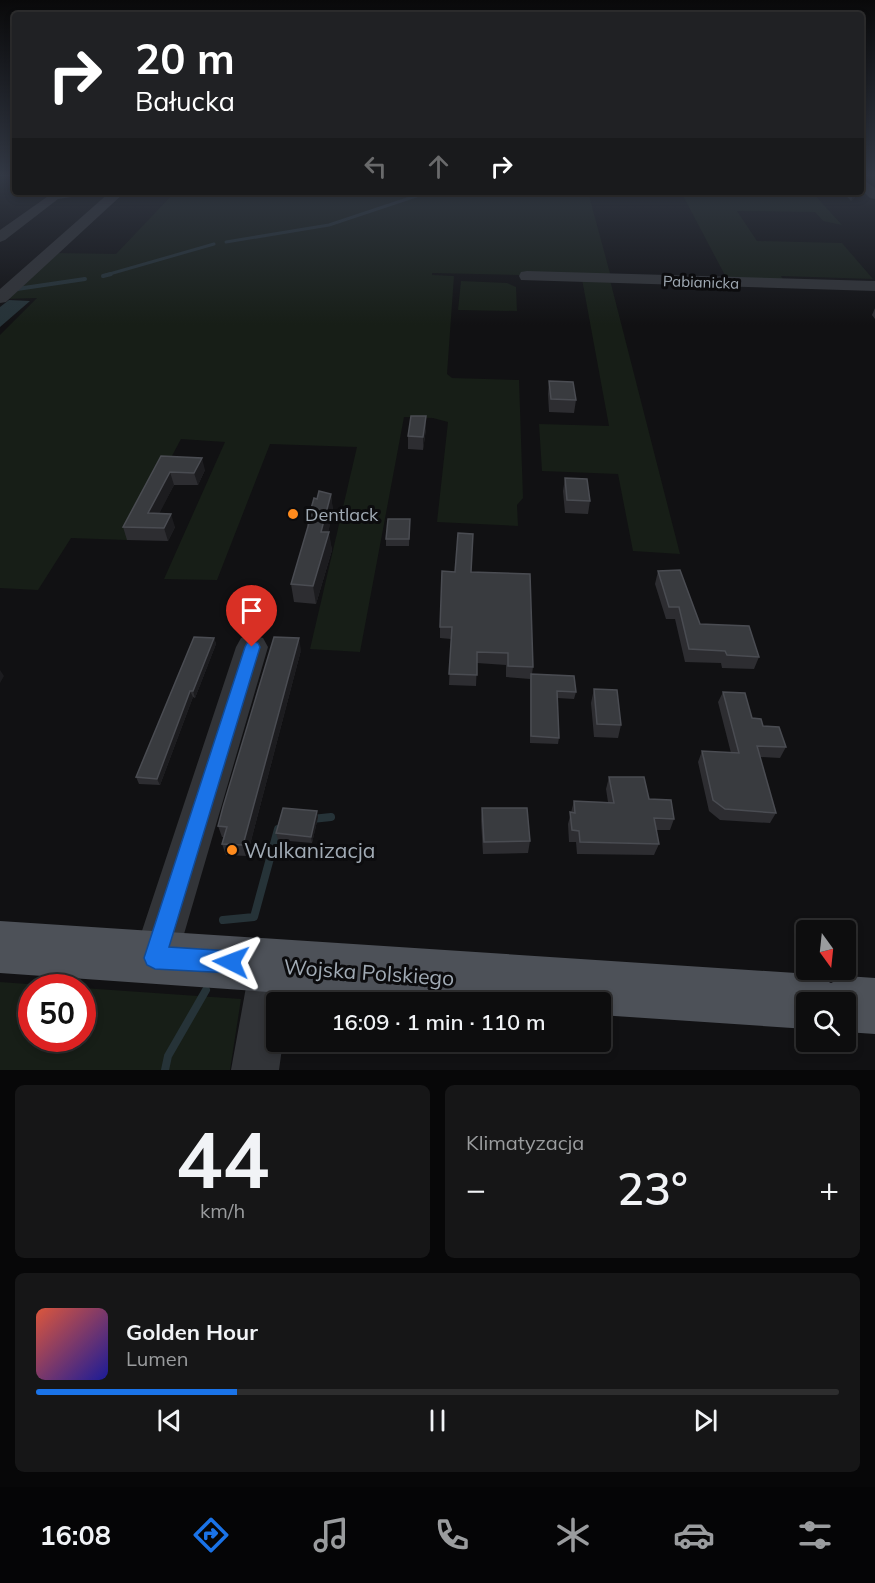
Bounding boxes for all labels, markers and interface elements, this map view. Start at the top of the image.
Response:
text: 20 m [135,32,235,85]
icon: right [36,36,114,114]
text: Bałucka [135,84,235,118]
icon: left [359,150,392,183]
icon: ahead [422,150,455,183]
icon: right [485,150,518,183]
street label: Pabianicka [662,271,740,293]
place label: Dentlack [305,503,379,526]
marker: Dentlack [286,507,300,521]
pin [226,585,277,647]
icon: arrive [235,594,268,627]
place label: Wulkanizacja [244,837,375,863]
marker: Wulkanizacja [225,843,239,857]
north arrow [796,920,856,980]
map controls [796,920,856,1052]
position arrow [199,930,263,994]
street label: Wojska Polskiego [283,953,455,991]
speed limit sign: 50 [18,974,96,1052]
button: search [796,992,856,1052]
text: 16:09 · 1 min · 110 m [331,1008,546,1036]
text: 44 [176,1110,269,1208]
text: Klimatyzacja [466,1130,584,1155]
text: 23° [617,1160,688,1216]
text: − [466,1168,486,1209]
text: + [819,1168,839,1209]
text: km/h [200,1198,245,1223]
text: Golden Hour [126,1318,258,1346]
text: Lumen [126,1346,188,1371]
icon: previous [153,1404,186,1437]
icon: pause [421,1404,454,1437]
icon: next [689,1404,722,1437]
icon: directions [190,1514,232,1556]
icon: music [310,1514,352,1556]
icon: phone [431,1514,473,1556]
icon: climate [552,1514,594,1556]
icon: car [673,1514,715,1556]
icon: filters [794,1514,836,1556]
text: 16:08 [39,1518,111,1552]

